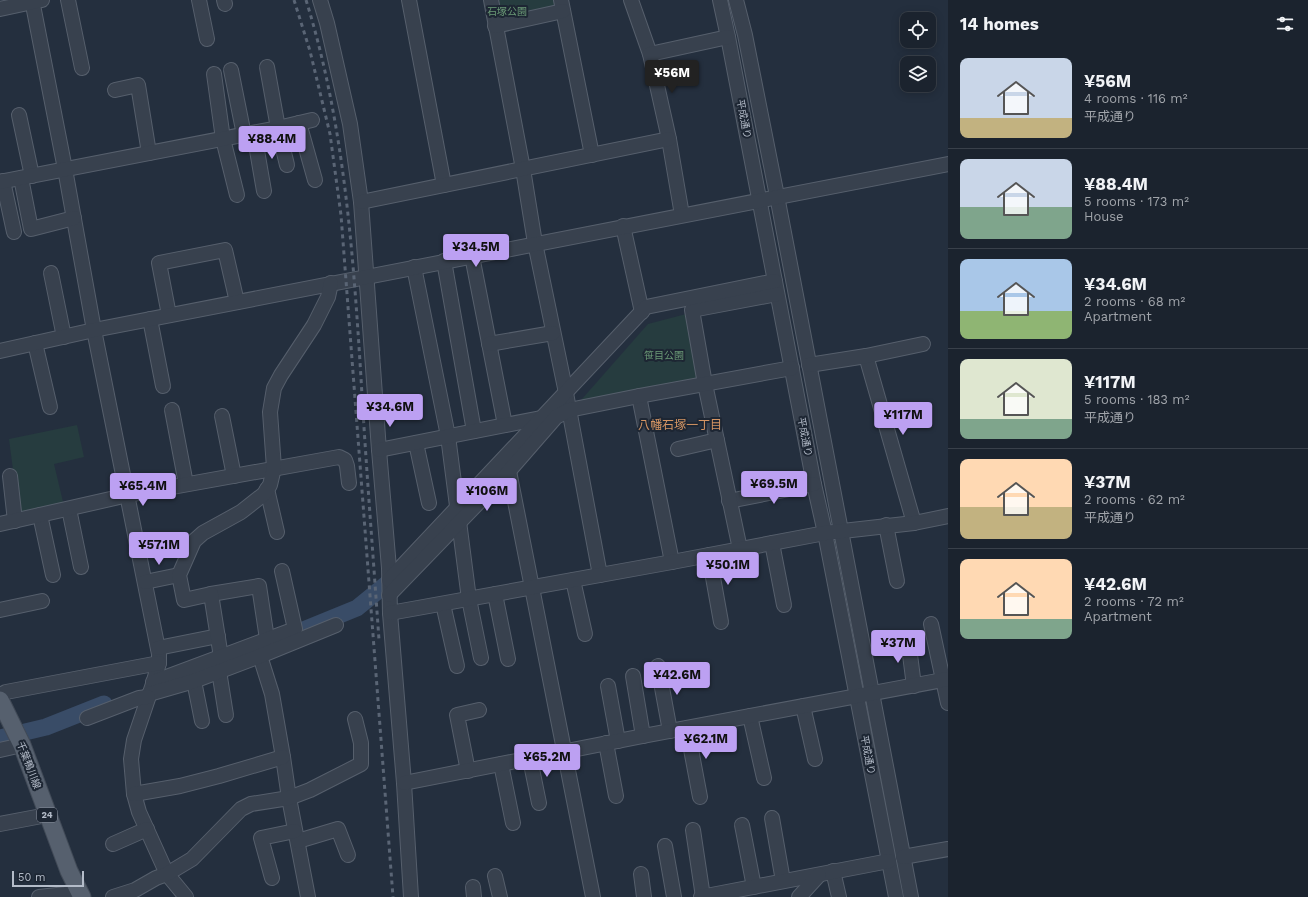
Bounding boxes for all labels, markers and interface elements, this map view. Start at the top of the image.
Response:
park label: 石塚公園 [487,6,527,17]
map controls [900,12,936,92]
button: locate [900,12,936,48]
icon: filters [1274,13,1296,35]
text: 14 homes [960,14,1039,34]
button: layers [900,56,936,92]
pin: ¥56M [648,60,696,94]
text: ¥56M [654,65,690,80]
text: ¥56M [1084,71,1131,91]
icon: home [992,74,1040,122]
text: 4 rooms · 116 m² [1084,91,1187,106]
street label: 平成通り [735,98,753,140]
text: 平成通り [1084,109,1136,124]
pin: ¥88.4M [239,126,305,160]
text: ¥88.4M [248,131,296,146]
text: ¥88.4M [1084,174,1148,194]
icon: home [992,175,1040,223]
text: 5 rooms · 173 m² [1084,194,1189,209]
text: House [1084,209,1124,224]
pin: ¥34.5M [443,234,509,268]
text: ¥34.5M [452,239,500,254]
text: ¥34.6M [1084,274,1147,294]
icon: home [992,275,1040,323]
text: 2 rooms · 68 m² [1084,294,1185,309]
text: Apartment [1084,309,1152,324]
park label: 笹目公園 [644,350,684,361]
text: ¥117M [1084,372,1136,392]
icon: home [992,375,1040,423]
text: 5 rooms · 183 m² [1084,392,1189,407]
pin: ¥34.6M [357,394,423,428]
text: ¥34.6M [366,399,414,414]
pin: ¥117M [875,402,931,436]
text: ¥117M [883,407,923,422]
text: 平成通り [1084,410,1136,425]
street label: 平成通り [796,416,814,458]
district label: 八幡石塚一丁目 [638,418,722,432]
pin: ¥69.5M [741,471,807,505]
text: ¥37M [1084,472,1131,492]
pin: ¥65.4M [110,473,176,507]
icon: home [992,475,1040,523]
text: ¥69.5M [750,476,798,491]
text: ¥65.4M [119,478,167,493]
pin: ¥106M [459,478,515,512]
text: ¥106M [466,483,508,498]
text: 2 rooms · 62 m² [1084,492,1185,507]
text: 平成通り [1084,510,1136,525]
pin: ¥57.1M [126,532,192,566]
text: ¥57.1M [138,537,180,552]
pin: ¥50.1M [695,552,761,586]
text: ¥50.1M [706,557,750,572]
text: ¥42.6M [1084,574,1147,594]
icon: home [992,575,1040,623]
text: 2 rooms · 72 m² [1084,594,1184,609]
text: Apartment [1084,609,1152,624]
pin: ¥37M [874,630,922,664]
text: ¥37M [880,635,916,650]
pin: ¥42.6M [644,662,710,696]
text: ¥42.6M [653,667,701,682]
pin: ¥62.1M [673,726,739,760]
text: ¥62.1M [684,731,728,746]
street label: 平成通り [859,734,877,776]
street label: 千葉鴨川線 [15,740,43,790]
pin: ¥65.2M [514,744,580,778]
text: ¥65.2M [523,749,571,764]
road number: 24 [37,808,57,822]
scale bar [12,869,84,888]
text: 50 m [18,871,45,884]

